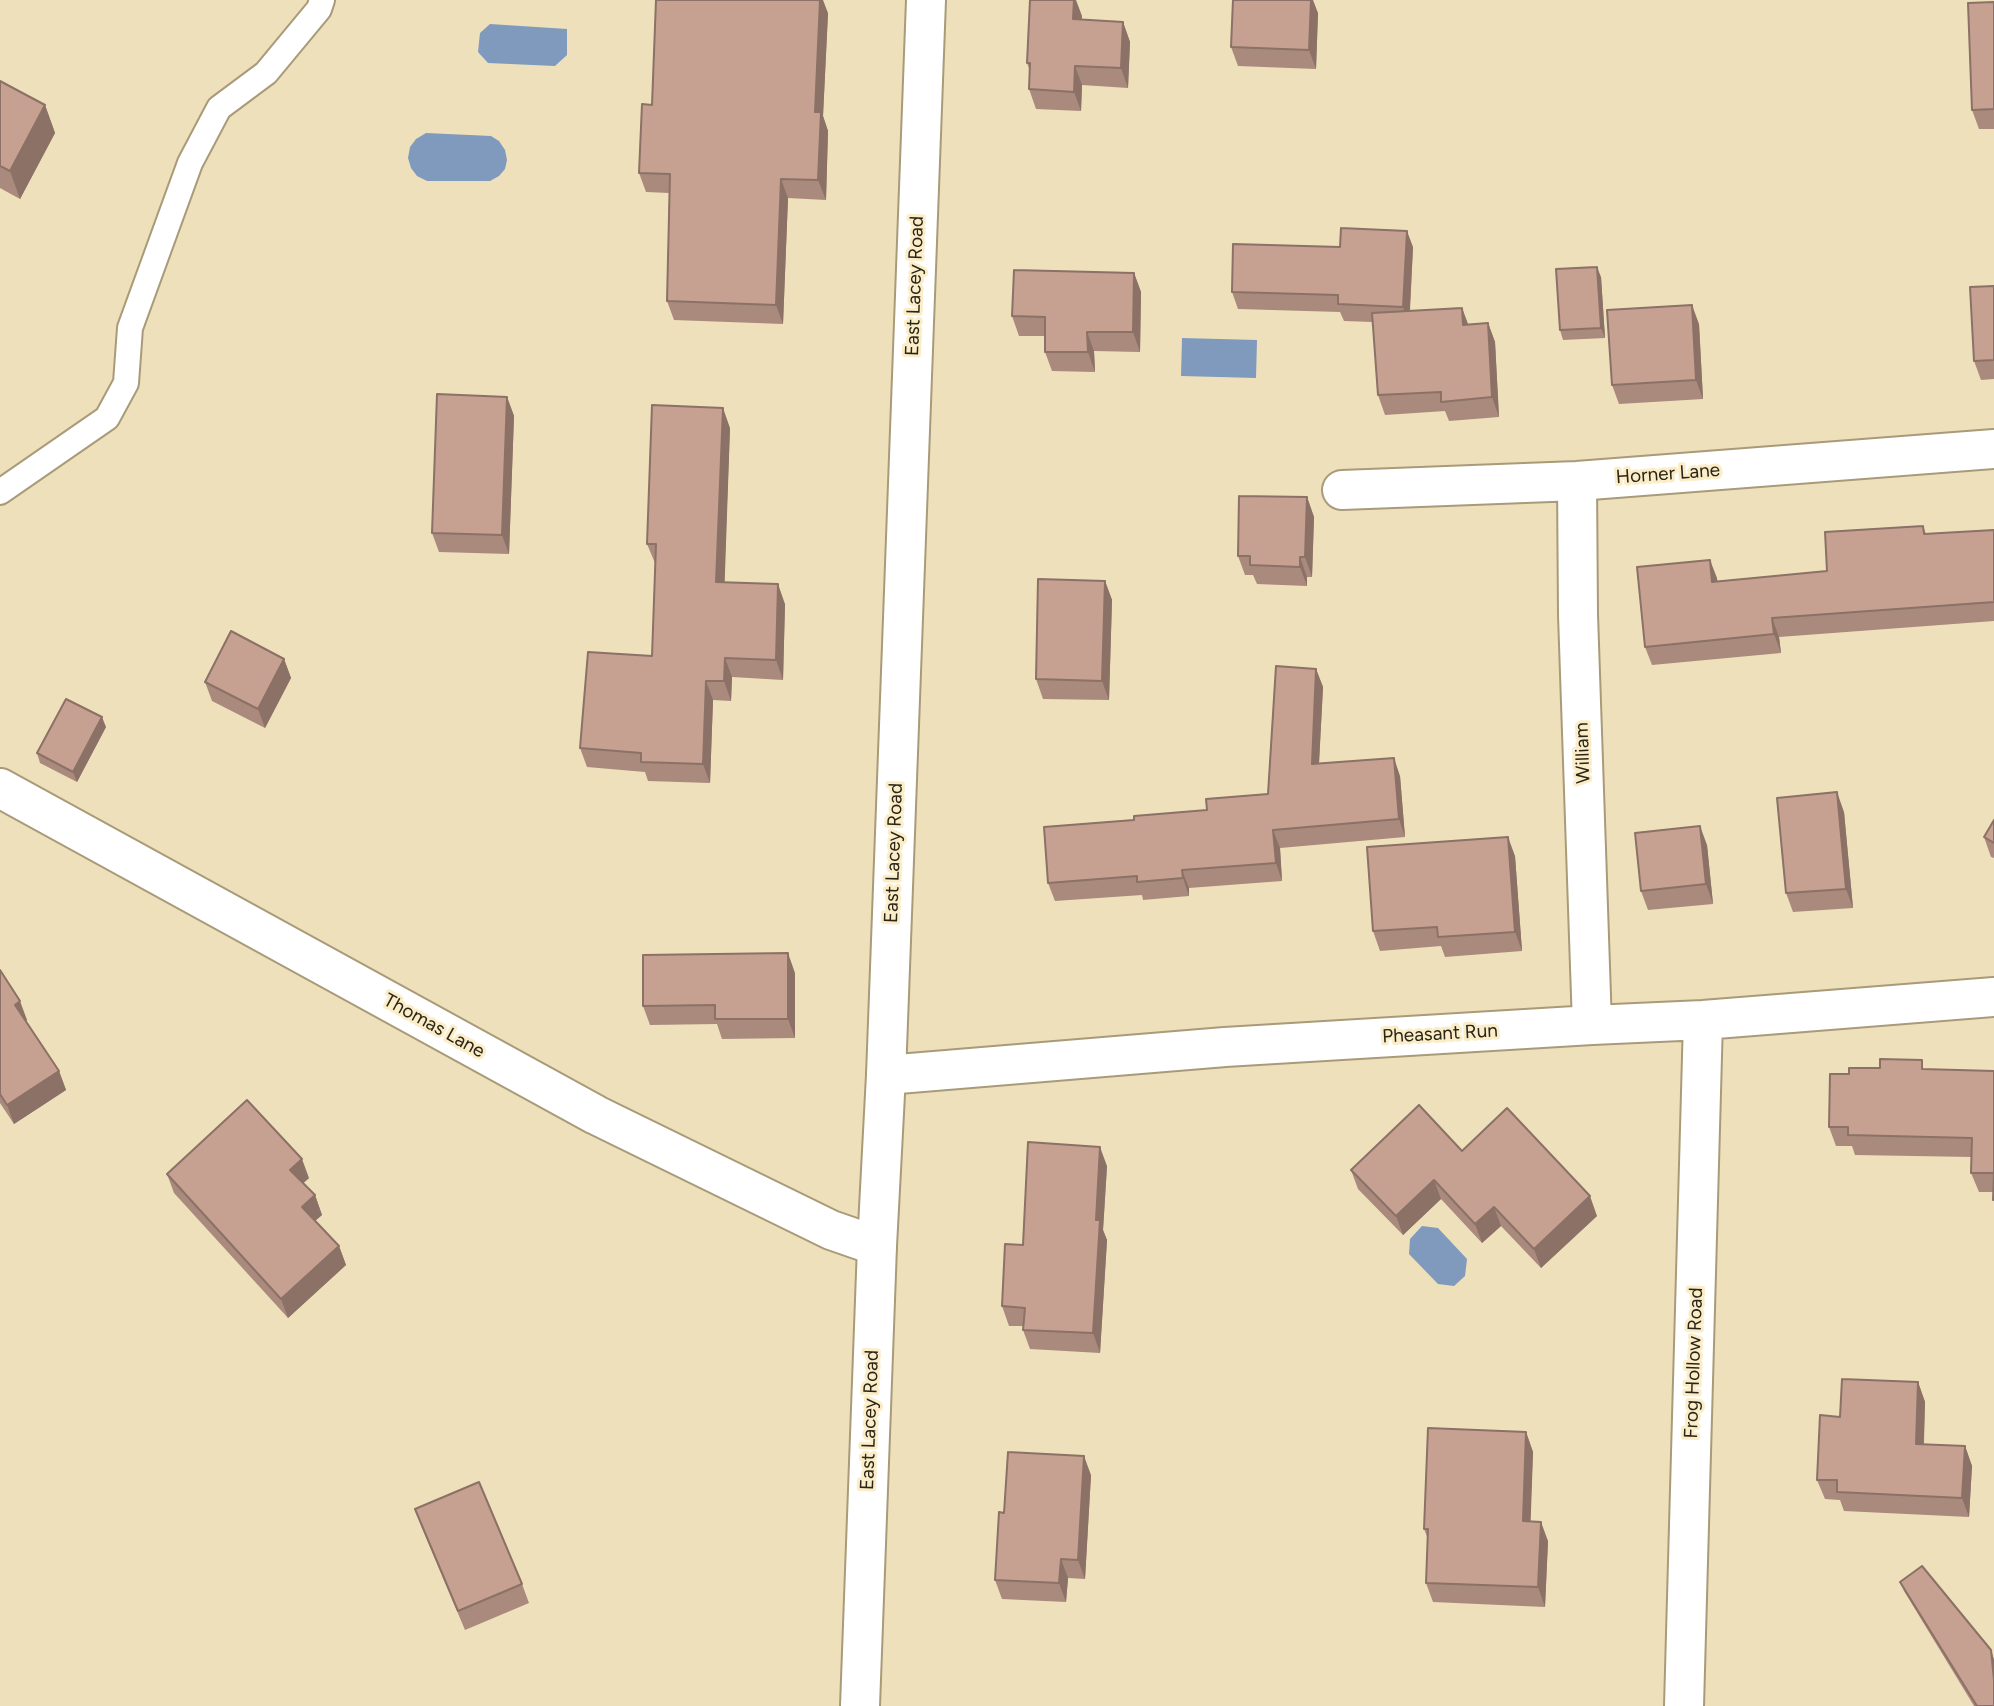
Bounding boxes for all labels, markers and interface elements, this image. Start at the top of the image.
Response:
street label: East Lacey Road [901,216,929,356]
street label: Horner Lane [1615,459,1721,489]
street label: William [1571,722,1595,784]
street label: East Lacey Road [880,783,908,923]
street label: Thomas Lane [379,989,489,1063]
street label: Pheasant Run [1382,1020,1498,1048]
street label: Frog Hollow Road [1680,1287,1708,1439]
street label: East Lacey Road [856,1350,884,1490]

